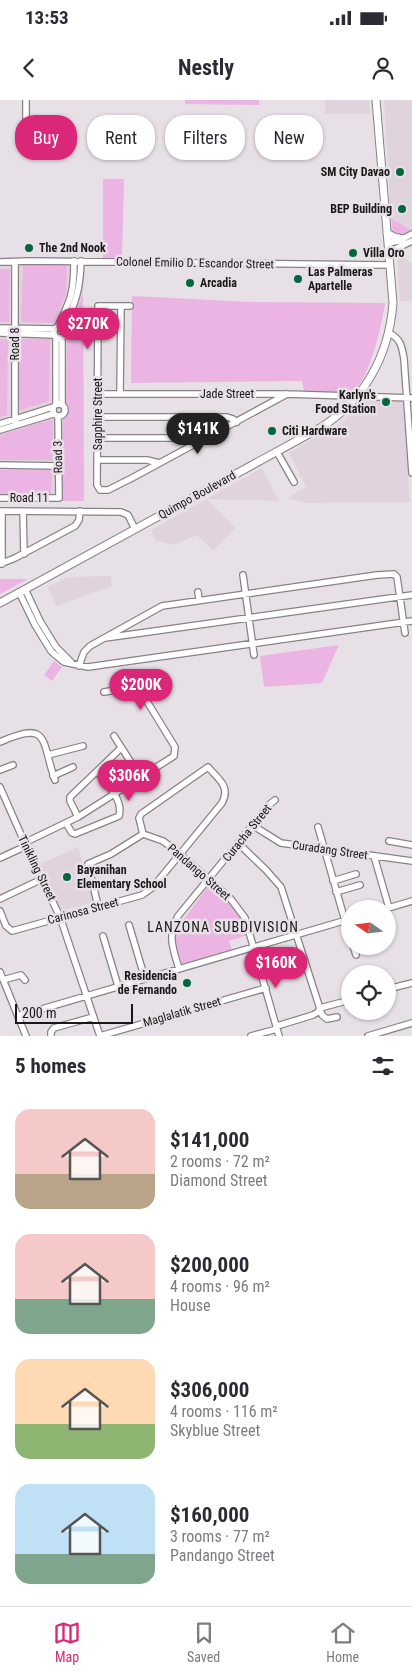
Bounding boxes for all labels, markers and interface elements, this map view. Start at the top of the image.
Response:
text: 13:53 [25,6,69,29]
icon: back [15,54,43,82]
icon: person [369,54,397,82]
text: Nestly [178,55,234,80]
chip: Buy [15,115,77,160]
chip: Rent [87,115,155,160]
chip: Filters [165,115,245,160]
chip: New [255,115,323,160]
place label: SM City Davao [321,165,390,179]
marker: SM City Davao [394,166,406,178]
place label: BEP Building [330,202,392,216]
marker: BEP Building [396,203,408,215]
place label: The 2nd Nook [39,241,106,255]
marker: The 2nd Nook [23,242,35,254]
place label: Villa Oro [363,246,404,260]
marker: Villa Oro [347,247,359,259]
street label: Colonel Emilio D. Escandor Street [116,255,274,271]
place label: Las Palmeras Apartelle [308,265,373,293]
marker: Las Palmeras Apartelle [292,273,304,285]
place label: Arcadia [200,276,237,290]
marker: Arcadia [184,277,196,289]
pin: $270K [53,308,123,350]
text: $270K [67,314,109,333]
street label: Road 8 [8,328,22,360]
street label: Sapphire Street [91,377,105,450]
street label: Jade Street [200,387,254,401]
place label: Karlyn's Food Station [315,388,377,416]
marker: Karlyn's Food Station [380,396,392,408]
pin: $141K [163,412,233,455]
text: $141K [177,419,219,438]
place label: Citi Hardware [282,424,347,438]
marker: Citi Hardware [266,425,278,437]
street label: Road 3 [51,440,65,474]
street label: Quimpo Boulevard [156,468,238,522]
street label: Road 11 [10,491,48,505]
pin: $200K [106,668,176,711]
text: $200K [120,675,162,694]
pin: $306K [94,760,164,802]
text: $306K [108,766,150,785]
street label: Curacha Street [220,801,275,865]
street label: Tinikling Street [15,833,59,903]
street label: Curadang Street [291,838,369,862]
street label: Pandango Street [165,841,234,903]
place label: Bayanihan Elementary School [77,863,167,891]
marker: Bayanihan Elementary School [61,871,73,883]
street label: Carinosa Street [46,895,120,927]
north arrow [341,900,396,955]
map controls [341,900,396,1020]
district label: LANZONA SUBDIVISION [147,919,299,935]
pin: $160K [241,946,311,989]
text: $160K [255,953,297,972]
button: locate [341,965,396,1020]
place label: Residencia de Fernando [118,969,177,997]
marker: Residencia de Fernando [181,977,193,989]
street label: Maglalatik Street [141,994,223,1030]
scale bar [15,1001,132,1024]
text: 200 m [22,1005,57,1021]
icon: filters [369,1052,397,1080]
text: 5 homes [15,1054,86,1078]
text: $141,000 [170,1128,249,1152]
icon: home [55,1129,115,1189]
text: 2 rooms · 72 m² [170,1152,270,1171]
text: Diamond Street [170,1171,267,1190]
text: $200,000 [170,1253,249,1277]
icon: home [55,1254,115,1314]
text: 4 rooms · 96 m² [170,1277,270,1296]
text: House [170,1296,210,1315]
text: $306,000 [170,1378,249,1402]
icon: home [55,1379,115,1439]
text: 4 rooms · 116 m² [170,1402,278,1421]
text: Skyblue Street [170,1421,260,1440]
text: $160,000 [170,1503,249,1527]
icon: home [55,1504,115,1564]
text: 3 rooms · 77 m² [170,1527,270,1546]
text: Pandango Street [170,1546,275,1565]
tab: Map [53,1619,81,1665]
tab: Saved [187,1619,220,1665]
tab: Home [326,1619,359,1665]

